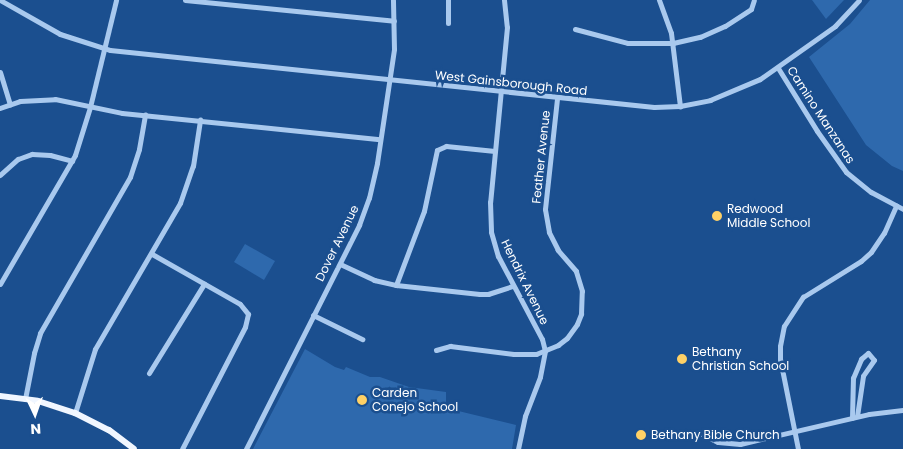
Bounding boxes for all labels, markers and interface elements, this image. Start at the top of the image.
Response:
street label: Camino Manzanas [784,64,858,166]
street label: West Gainsborough Road [434,68,588,98]
street label: Feather Avenue [529,110,553,204]
place label: Redwood Middle School [727,202,810,230]
street label: Dover Avenue [312,203,362,283]
marker: Redwood Middle School [711,210,723,222]
street label: Hendrix Avenue [498,237,552,327]
place label: Bethany Christian School [692,345,789,373]
marker: Bethany Christian School [676,353,688,365]
place label: Carden Conejo School [372,386,458,414]
north arrow [10,389,60,439]
marker: Carden Conejo School [356,394,368,406]
text: N [30,419,42,439]
place label: Bethany Bible Church [651,428,780,442]
marker: Bethany Bible Church [635,429,647,441]

